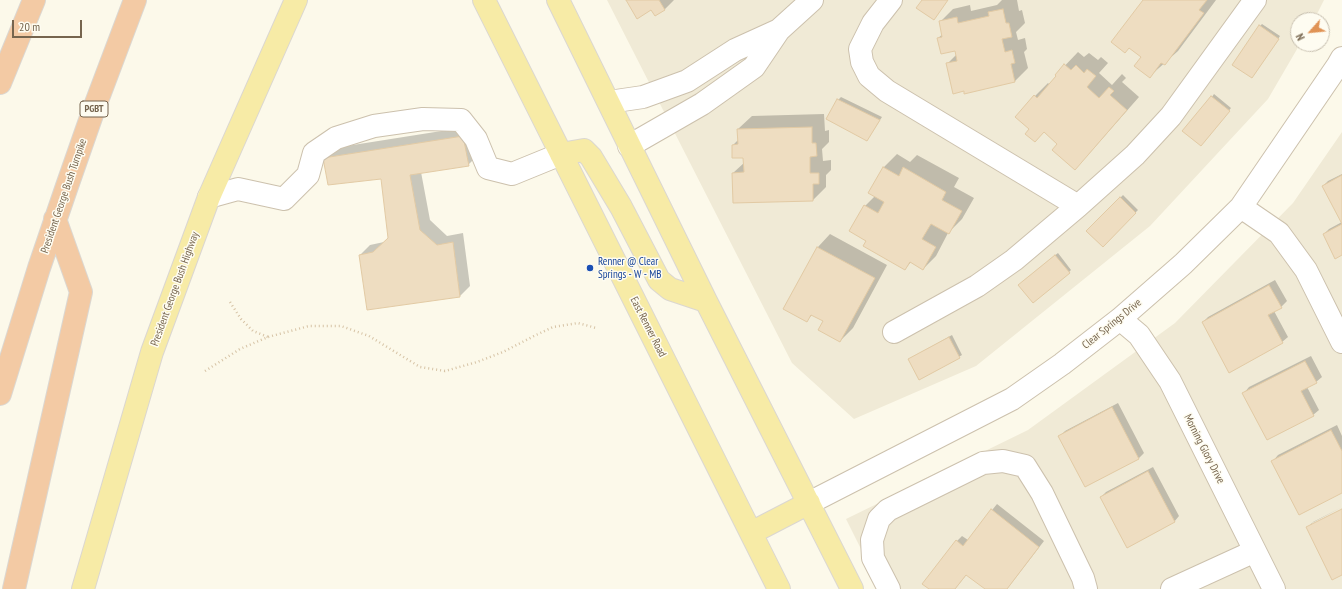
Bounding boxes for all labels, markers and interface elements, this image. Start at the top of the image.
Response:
scale bar [14,12,84,38]
north arrow [1290,12,1330,52]
text: 20 m [19,19,40,34]
text: N [1293,31,1308,43]
road number: PGBT [80,101,108,117]
street label: President George Bush Turnpike [38,137,90,255]
street label: President George Bush Highway [148,230,202,348]
place label: Renner @ Clear Springs - W - MB [598,255,662,281]
marker: Renner @ Clear Springs - W - MB [585,263,595,273]
street label: East Renner Road [627,295,669,359]
street label: Clear Springs Drive [1080,296,1144,352]
street label: Morning Glory Drive [1181,412,1227,486]

